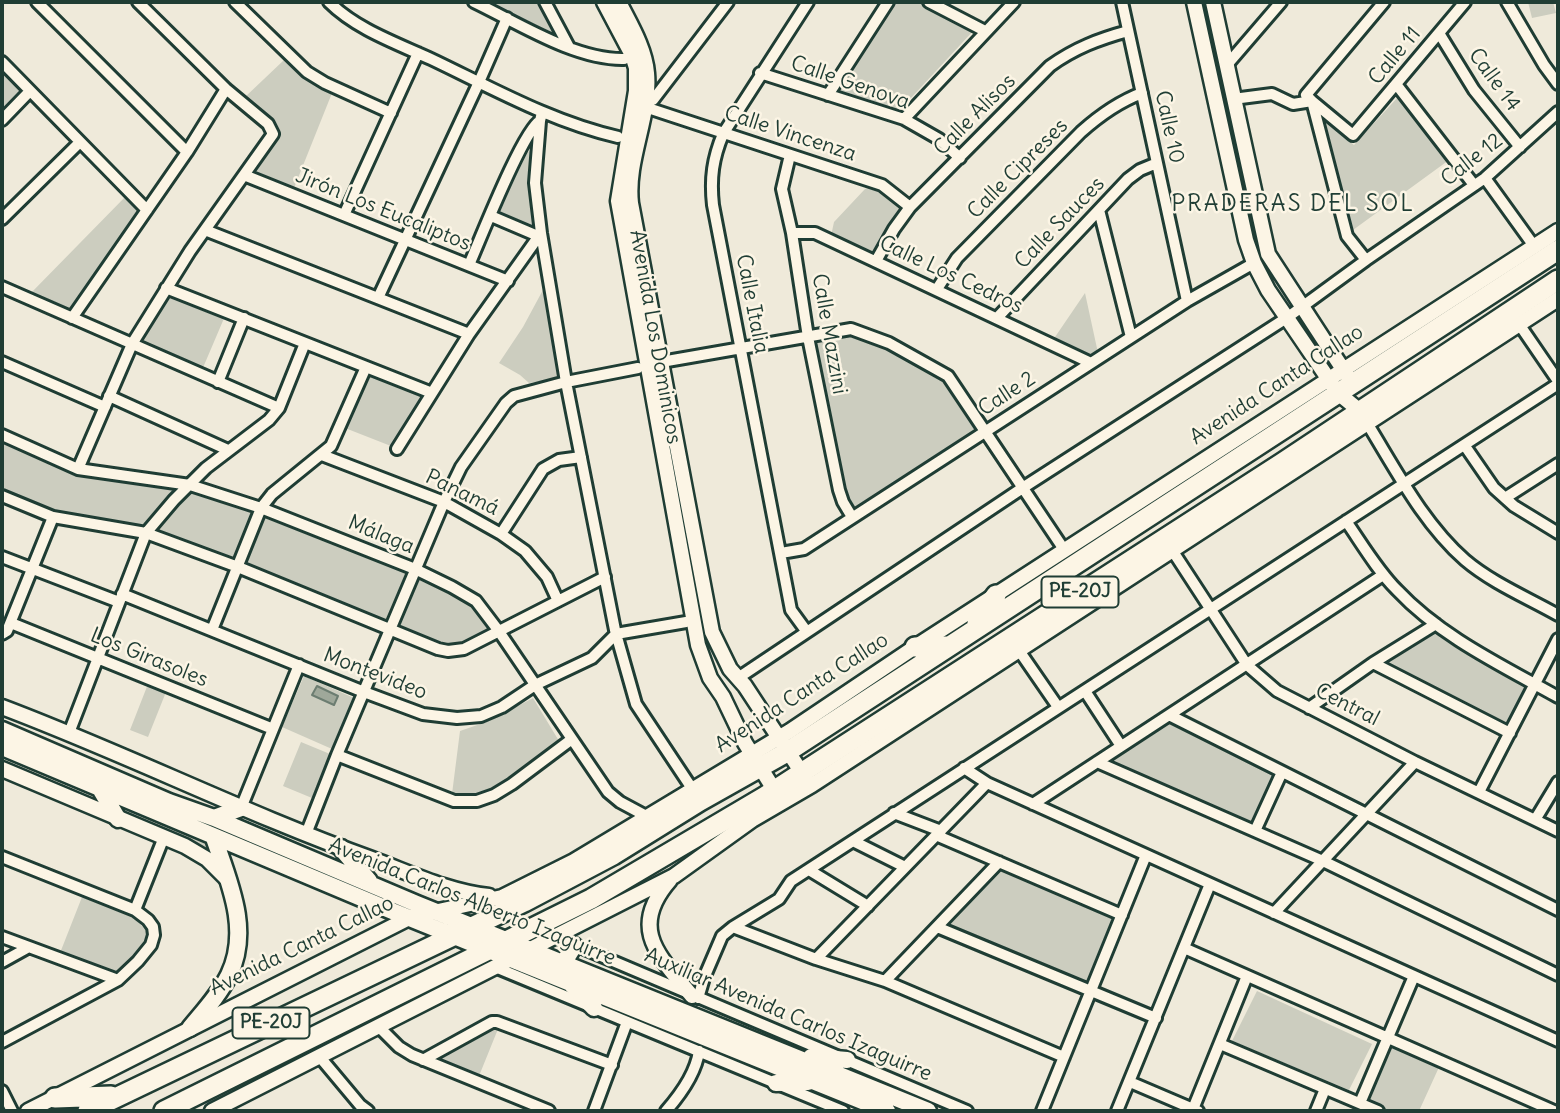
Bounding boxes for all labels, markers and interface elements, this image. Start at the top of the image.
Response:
street label: Calle 11 [1363,22,1427,90]
street label: Calle 14 [1463,44,1525,116]
street label: Calle Genova [787,51,913,115]
street label: Calle Alisos [929,69,1021,161]
street label: Calle 10 [1149,88,1189,166]
street label: Calle Vincenza [721,101,859,167]
street label: Calle Cipreses [963,114,1073,224]
street label: Calle 12 [1436,128,1508,192]
street label: Jirón Los Eucaliptos [292,163,474,257]
street label: Calle Sauces [1010,172,1110,274]
district label: PRADERAS DEL SOL [1173,190,1413,218]
street label: Avenida Los Dominicos [624,228,686,446]
street label: Calle Los Cedros [875,231,1027,319]
street label: Calle Italia [730,252,774,356]
street label: Calle Mazzini [806,272,852,396]
street label: Avenida Canta Callao [1186,320,1368,450]
street label: Calle 2 [974,366,1040,422]
street label: Panamá [421,464,503,522]
street label: Málaga [344,510,418,560]
road number: PE-20J [1042,576,1118,608]
street label: Los Girasoles [86,623,212,693]
street label: Avenida Canta Callao [711,628,893,758]
street label: Montevideo [320,643,430,705]
street label: Central [1311,678,1383,732]
street label: Avenida Carlos Alberto Izaguirre [325,833,619,971]
street label: Avenida Canta Callao [206,891,398,1001]
street label: Auxiliar Avenida Carlos Izaguirre [641,943,935,1087]
road number: PE-20J [232,1007,310,1038]

